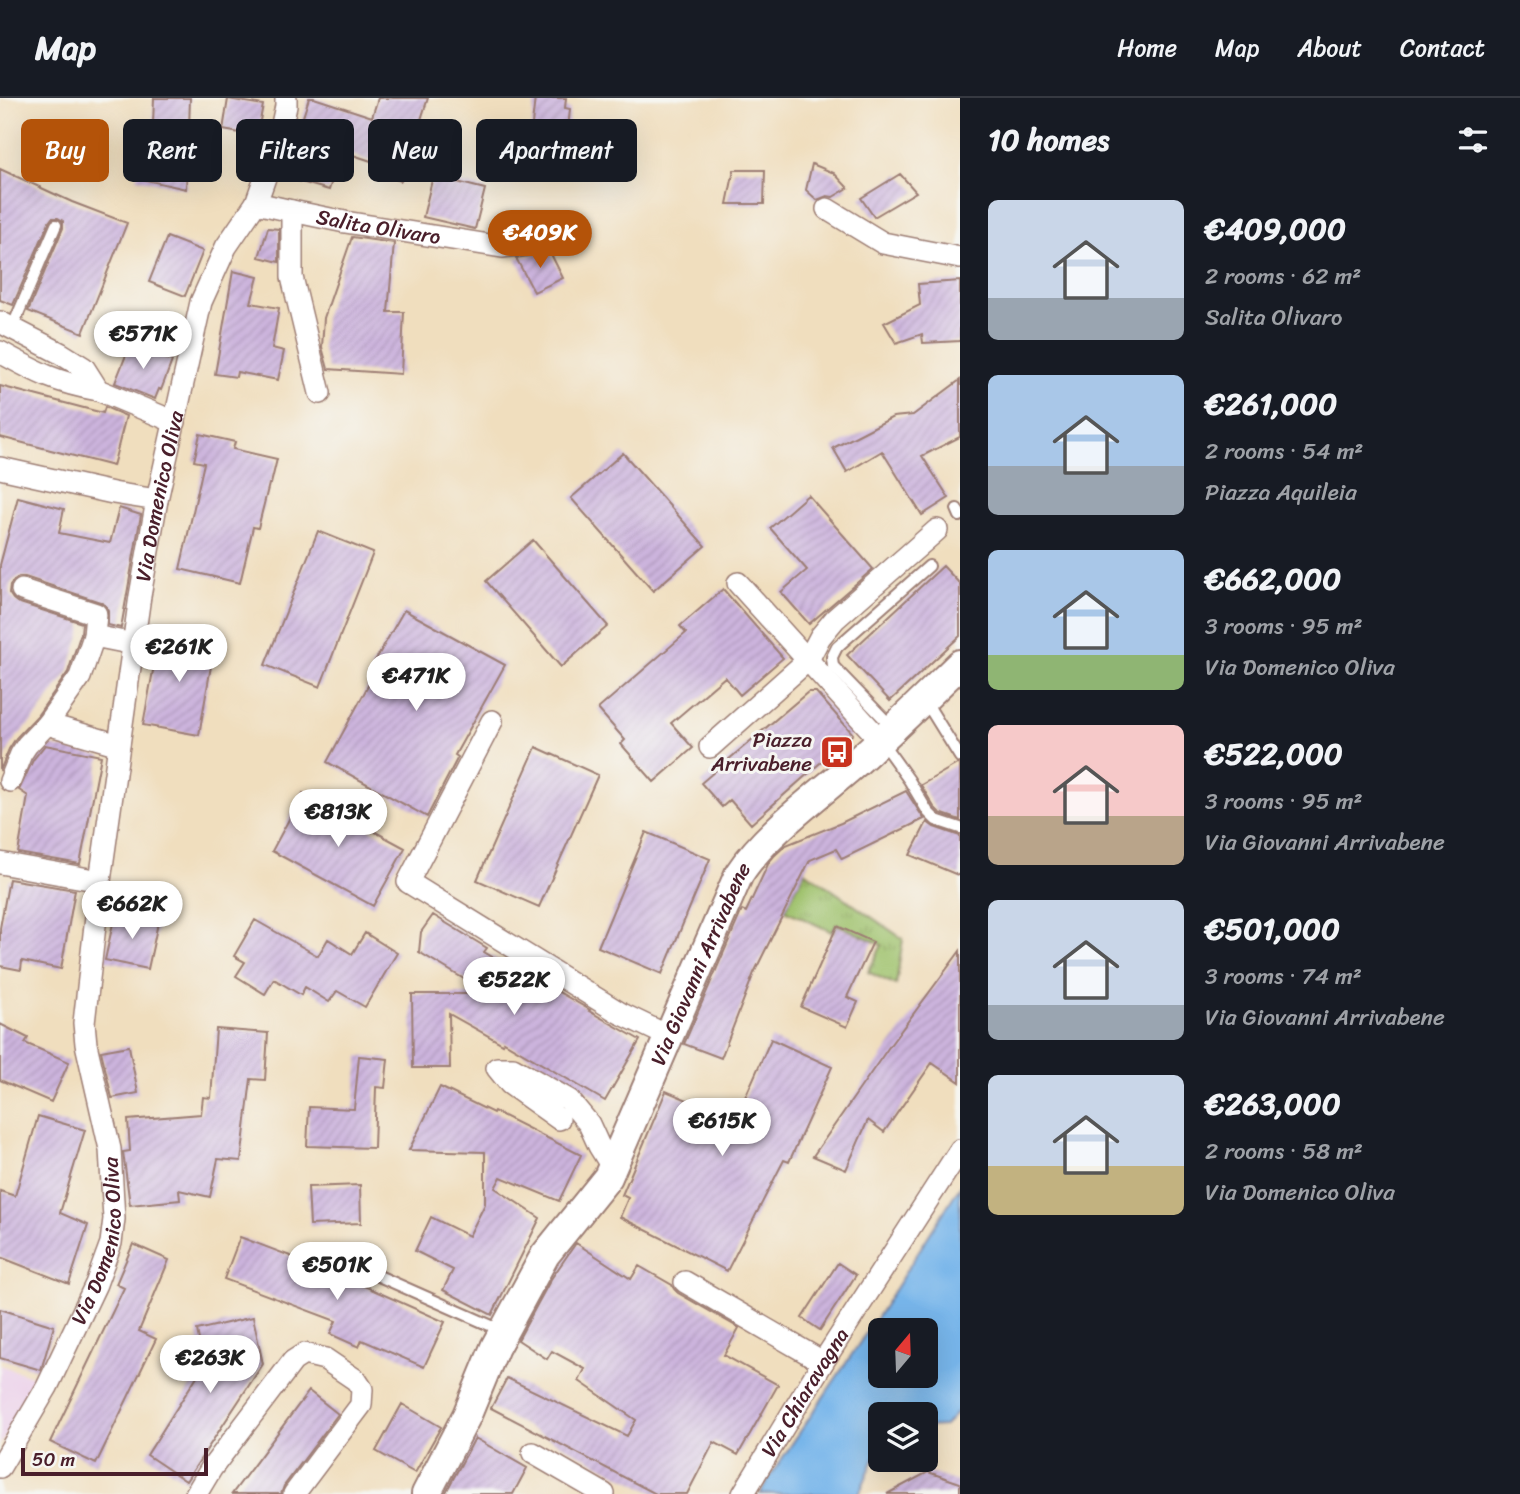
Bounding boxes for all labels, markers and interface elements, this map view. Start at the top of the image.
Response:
text: Map [35,19,96,77]
text: Home [1117,27,1177,69]
text: Map [1215,27,1259,69]
text: About [1297,27,1362,69]
text: Contact [1400,27,1485,69]
text: 10 homes [988,113,1109,167]
chip: Buy [21,119,109,182]
chip: Rent [123,119,222,182]
chip: Filters [236,119,354,182]
chip: New [368,119,462,182]
chip: Apartment [476,119,637,182]
icon: filters [1454,121,1492,159]
street label: Salita Olivaro [313,198,443,256]
text: €409,000 [1205,202,1346,256]
pin: €409K [491,211,589,270]
text: €409K [504,212,576,253]
icon: home [1044,228,1128,312]
text: 2 rooms · 62 m² [1205,256,1361,297]
text: Salita Olivaro [1205,297,1342,338]
pin: €571K [94,312,192,371]
text: €571K [110,313,176,354]
text: €261,000 [1205,377,1337,431]
icon: home [1044,403,1128,487]
street label: Via Domenico Oliva [124,407,195,585]
text: 2 rooms · 54 m² [1205,431,1363,472]
text: Piazza Aquileia [1205,472,1357,513]
text: €662,000 [1205,552,1341,606]
icon: home [1044,578,1128,662]
text: 3 rooms · 95 m² [1205,606,1362,647]
pin: €261K [130,624,228,684]
text: €261K [146,626,212,667]
text: Via Domenico Oliva [1205,647,1395,688]
pin: €471K [367,654,465,713]
text: €471K [383,655,449,696]
place label: Piazza Arrivabene [710,721,812,783]
text: €522,000 [1205,727,1343,781]
bus stop icon: Piazza Arrivabene [818,733,856,771]
icon: home [1044,753,1128,837]
text: 3 rooms · 95 m² [1205,781,1362,822]
pin: €813K [289,790,387,849]
text: €813K [305,791,371,832]
text: Via Giovanni Arrivabene [1205,822,1445,863]
street label: Via Giovanni Arrivabene [639,853,761,1072]
pin: €662K [83,882,181,941]
text: €662K [98,883,166,924]
text: €501,000 [1205,902,1340,956]
icon: home [1044,928,1128,1012]
text: 3 rooms · 74 m² [1205,956,1362,997]
pin: €522K [465,958,563,1017]
text: €522K [479,959,549,1000]
text: Via Giovanni Arrivabene [1205,997,1445,1038]
text: €263,000 [1205,1077,1341,1131]
pin: €615K [673,1098,771,1158]
text: €615K [689,1100,755,1141]
icon: home [1044,1103,1128,1187]
text: 2 rooms · 58 m² [1205,1131,1363,1172]
street label: Via Domenico Oliva [60,1156,133,1331]
text: Via Domenico Oliva [1205,1172,1395,1213]
pin: €501K [288,1242,386,1302]
text: €501K [303,1244,371,1285]
north arrow [868,1318,938,1388]
map controls [868,1318,938,1472]
street label: Via Chiaravagna [750,1319,860,1465]
pin: €263K [161,1336,259,1395]
text: €263K [176,1337,244,1378]
button: layers [868,1402,938,1472]
text: 50 m [32,1443,75,1476]
scale bar [21,1445,208,1477]

